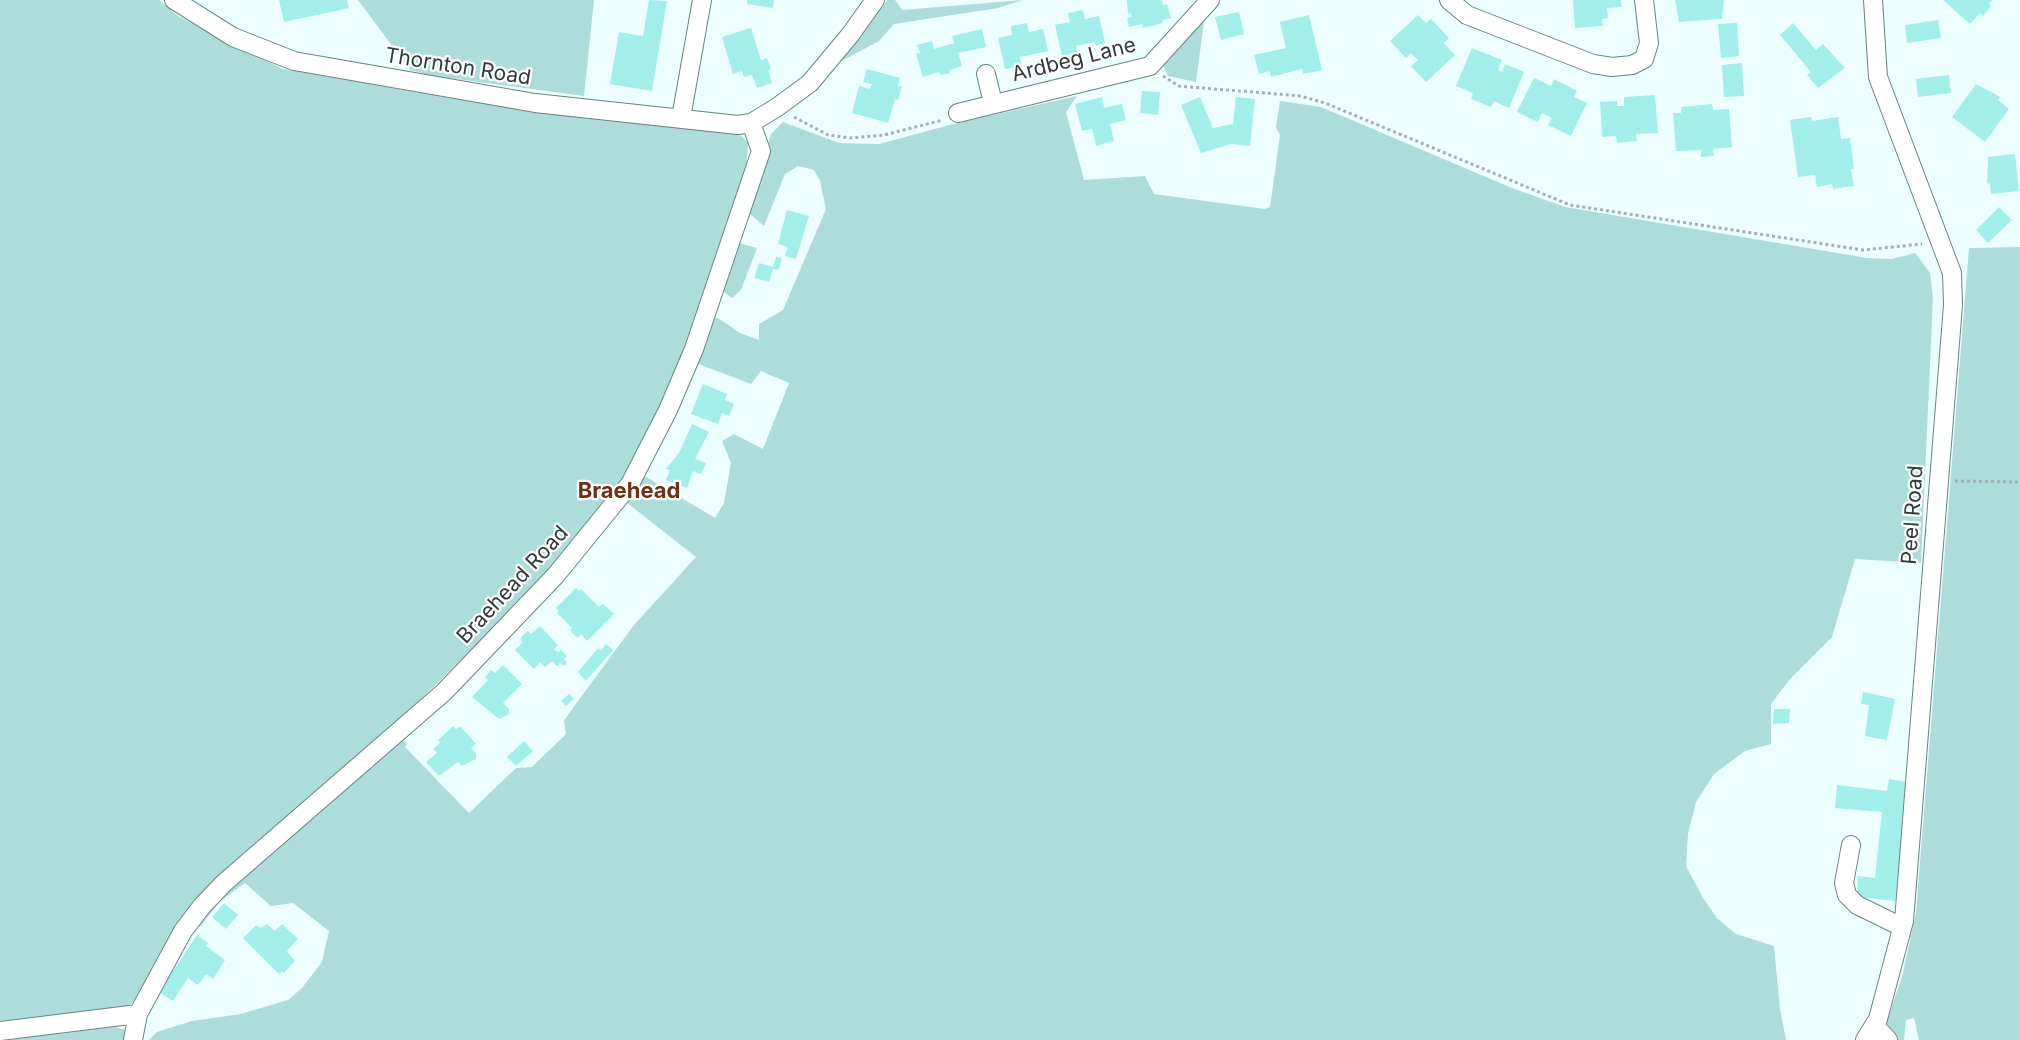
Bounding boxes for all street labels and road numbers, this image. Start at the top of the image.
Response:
street label: Ardbeg Lane [1009,32,1139,88]
street label: Thornton Road [383,43,533,91]
street label: Peel Road [1897,465,1929,565]
street label: Braehead Road [452,521,574,649]

